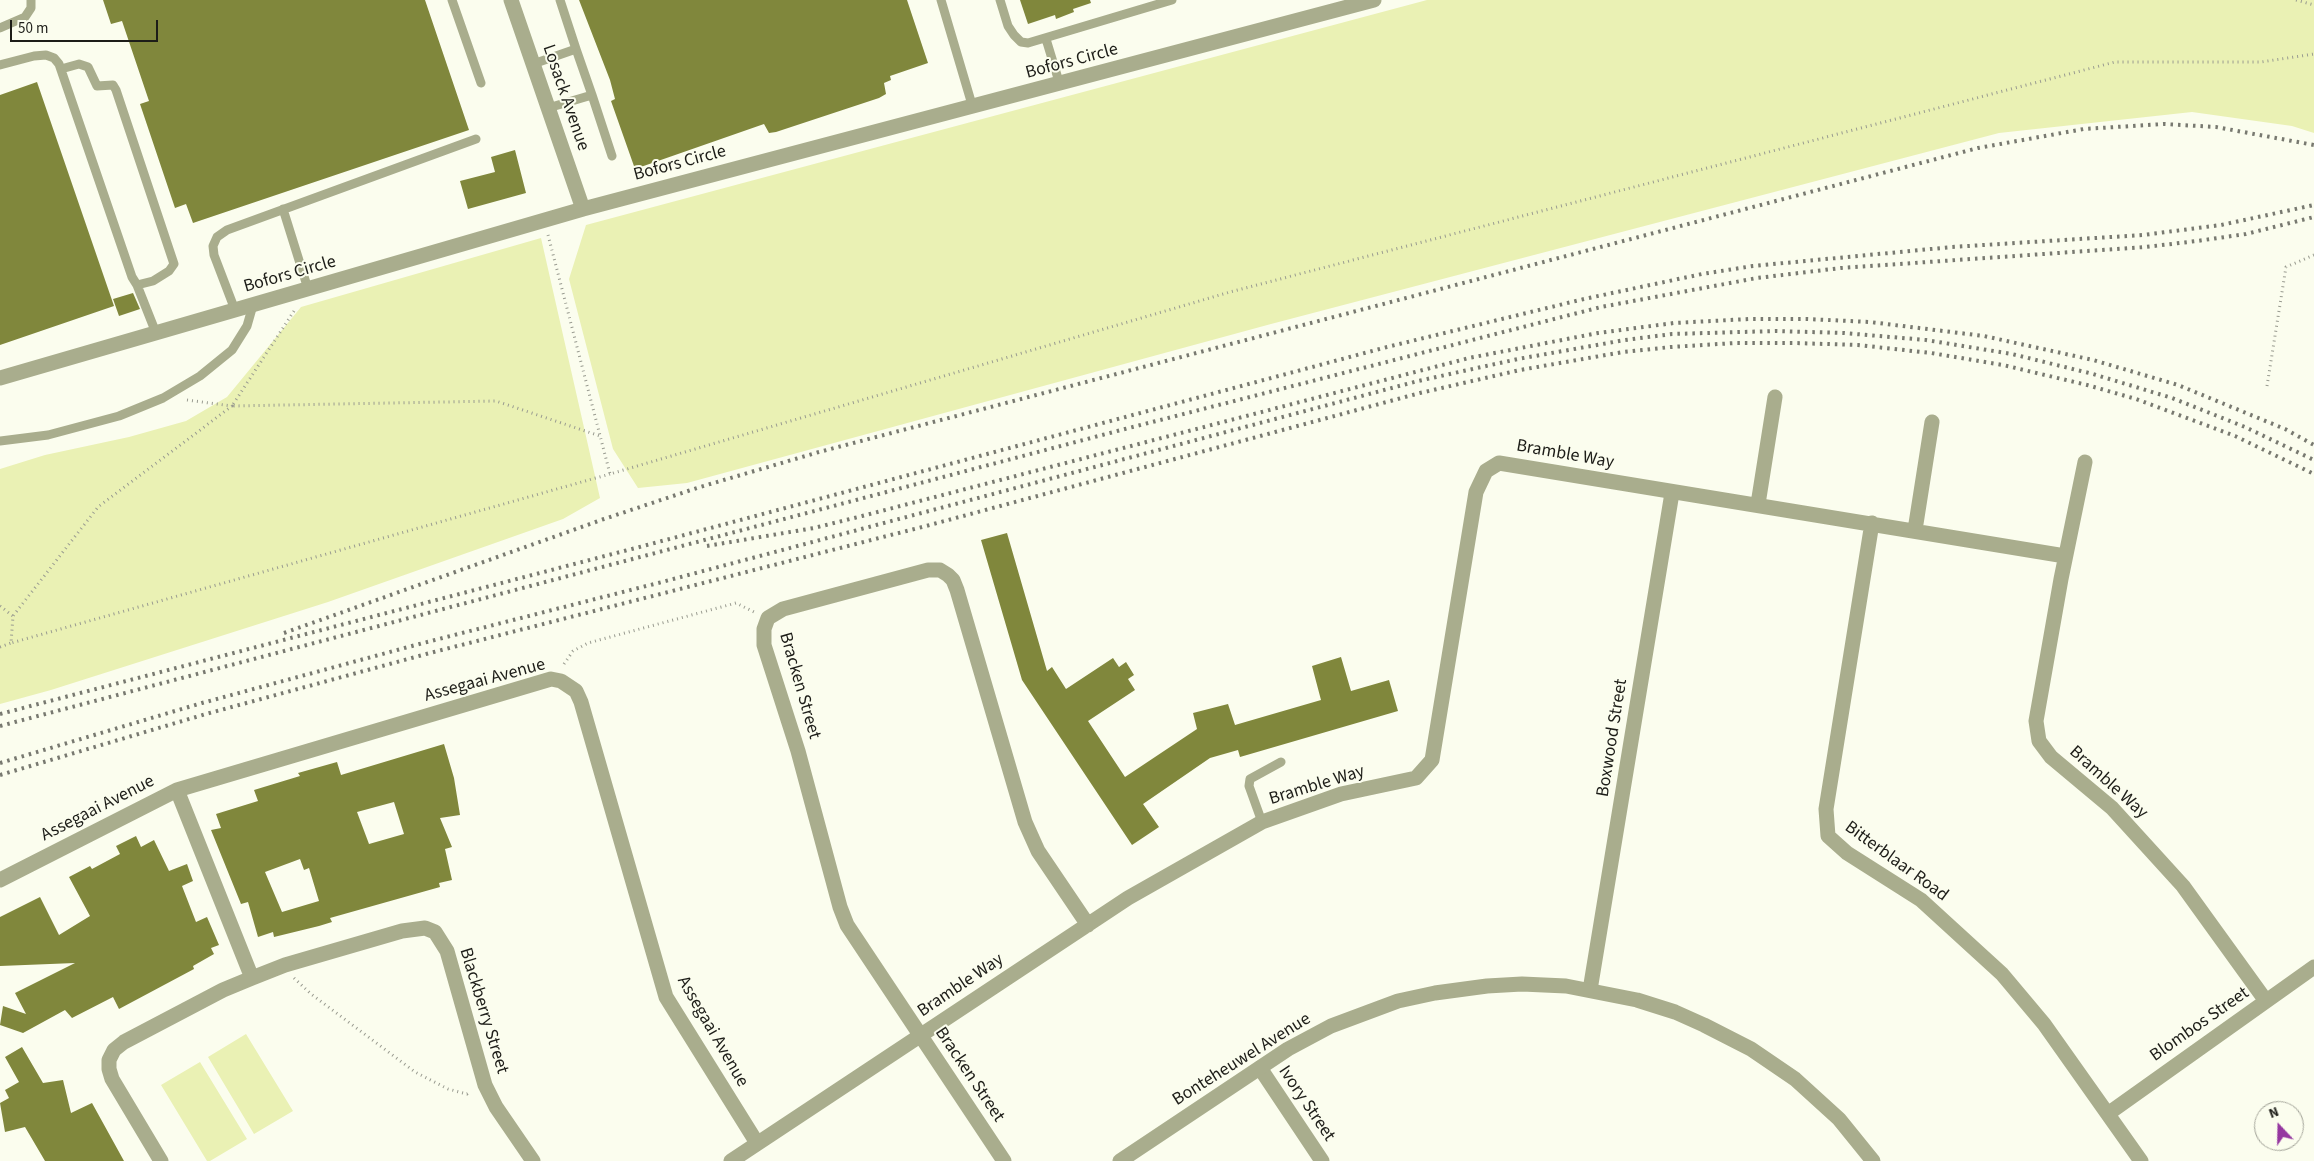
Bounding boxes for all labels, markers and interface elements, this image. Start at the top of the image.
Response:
scale bar [12,10,160,42]
text: 50 m [18,18,48,39]
street label: Bofors Circle [1023,39,1121,85]
street label: Losack Avenue [537,42,593,154]
street label: Bofors Circle [631,141,729,187]
street label: Bofors Circle [241,252,339,298]
street label: Bramble Way [1514,436,1616,474]
street label: Bracken Street [773,630,825,742]
street label: Assegaai Avenue [422,654,548,708]
street label: Boxwood Street [1593,677,1633,799]
street label: Bramble Way [2064,742,2152,824]
street label: Bramble Way [1267,761,1367,811]
street label: Assegaai Avenue [38,771,158,847]
street label: Bitterblaar Road [1840,817,1952,907]
street label: Blackberry Street [454,946,512,1076]
street label: Bramble Way [914,949,1008,1023]
street label: Assegaai Avenue [672,973,752,1091]
street label: Blombos Street [2146,983,2254,1067]
street label: Bonteheuwel Avenue [1169,1009,1315,1111]
street label: Bracken Street [929,1023,1009,1127]
street label: Ivory Street [1273,1062,1339,1146]
north arrow [2254,1101,2304,1151]
text: N [2266,1102,2282,1124]

